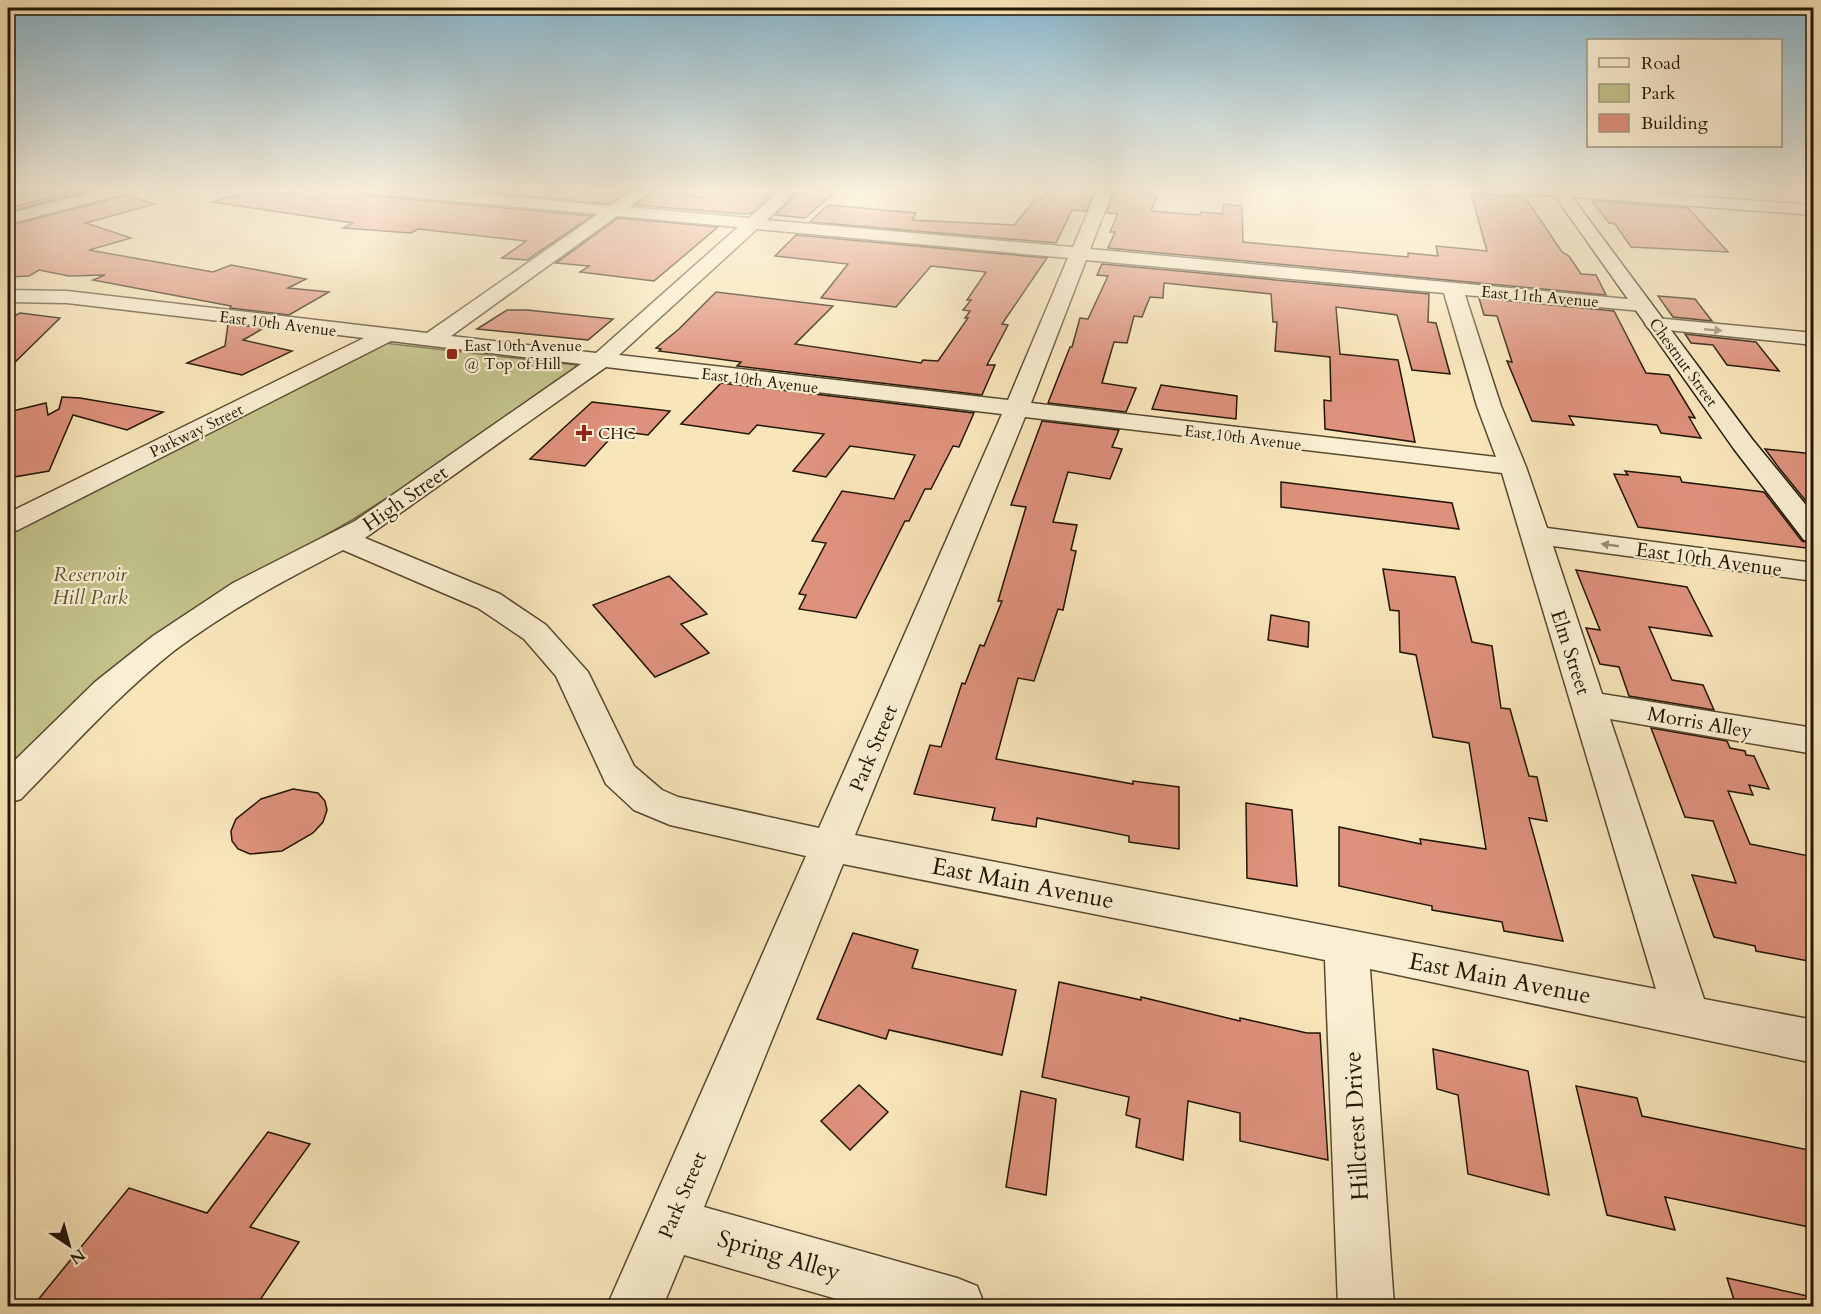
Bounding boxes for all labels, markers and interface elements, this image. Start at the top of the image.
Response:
legend [1587,39,1782,147]
text: Road [1641,51,1681,76]
text: Park [1641,81,1676,106]
text: Building [1641,111,1709,136]
street label: East 11th Avenue [1480,281,1600,313]
street label: East 10th Avenue [218,306,338,342]
street label: Chestnut Street [1644,314,1723,411]
one-way arrow [1704,325,1723,335]
place label: East 10th Avenue @ Top of Hill [464,335,582,375]
marker: East 10th Avenue @ Top of Hill [445,347,459,361]
street label: East 10th Avenue [700,363,820,399]
street label: Parkway Street [146,399,247,463]
street label: East 10th Avenue [1183,420,1303,456]
place label: CHC [598,423,636,445]
marker: CHC [575,424,593,442]
street label: High Street [357,459,454,538]
street label: East 10th Avenue [1634,536,1784,583]
one-way arrow [1600,541,1619,550]
park label: Reservoir Hill Park [52,561,128,611]
street label: Elm Street [1544,606,1597,699]
street label: Park Street [843,700,904,796]
street label: Morris Alley [1645,700,1755,745]
street label: East Main Avenue [929,850,1117,917]
street label: East Main Avenue [1406,945,1594,1012]
street label: Hillcrest Drive [1336,1050,1377,1202]
street label: Park Street [652,1147,713,1243]
north arrow [39,1215,99,1275]
street label: Spring Alley [713,1222,845,1289]
text: N [65,1243,89,1269]

